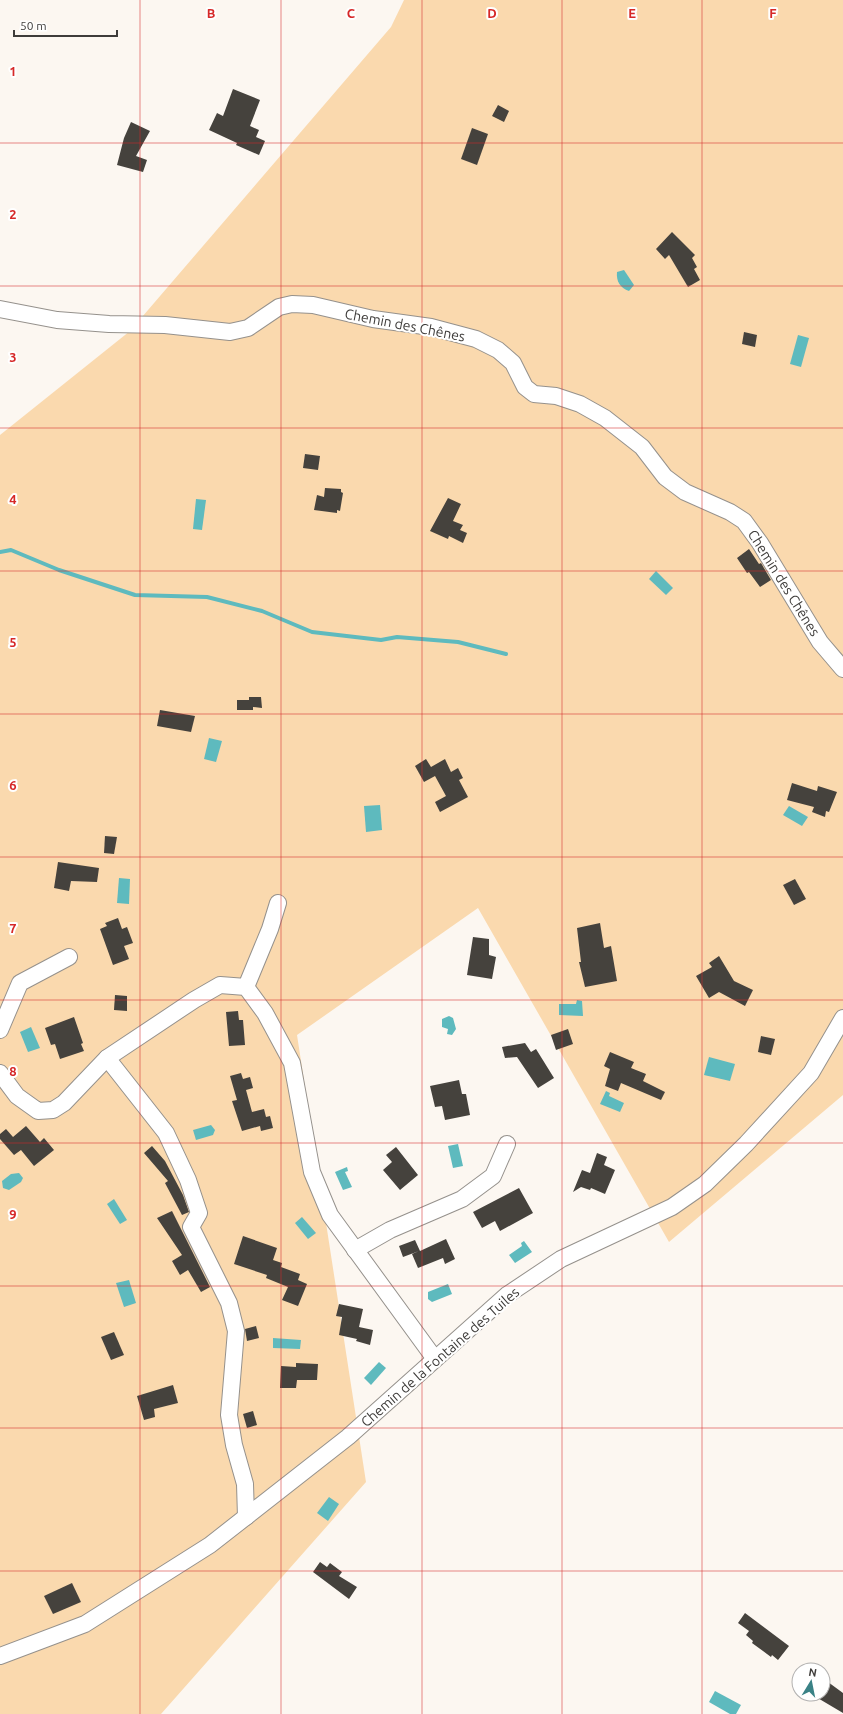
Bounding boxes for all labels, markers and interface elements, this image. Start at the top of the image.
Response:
text: B [207,6,216,20]
text: C [347,6,356,20]
text: D [487,6,497,20]
text: E [628,6,636,20]
text: F [769,6,777,20]
scale bar [14,12,117,38]
text: 50 m [20,19,47,32]
text: 1 [9,64,17,78]
text: 2 [9,207,17,221]
street label: Chemin des Chênes [343,305,467,345]
text: 3 [9,350,17,364]
text: 4 [9,492,17,506]
street label: Chemin des Chênes [745,527,823,639]
text: 5 [9,635,17,649]
text: 6 [9,778,17,792]
text: 7 [9,921,17,935]
text: 8 [9,1064,17,1078]
text: 9 [9,1207,17,1221]
street label: Chemin de la Fontaine des Tuiles [358,1284,522,1430]
north arrow [791,1662,831,1702]
text: N [808,1666,818,1679]

